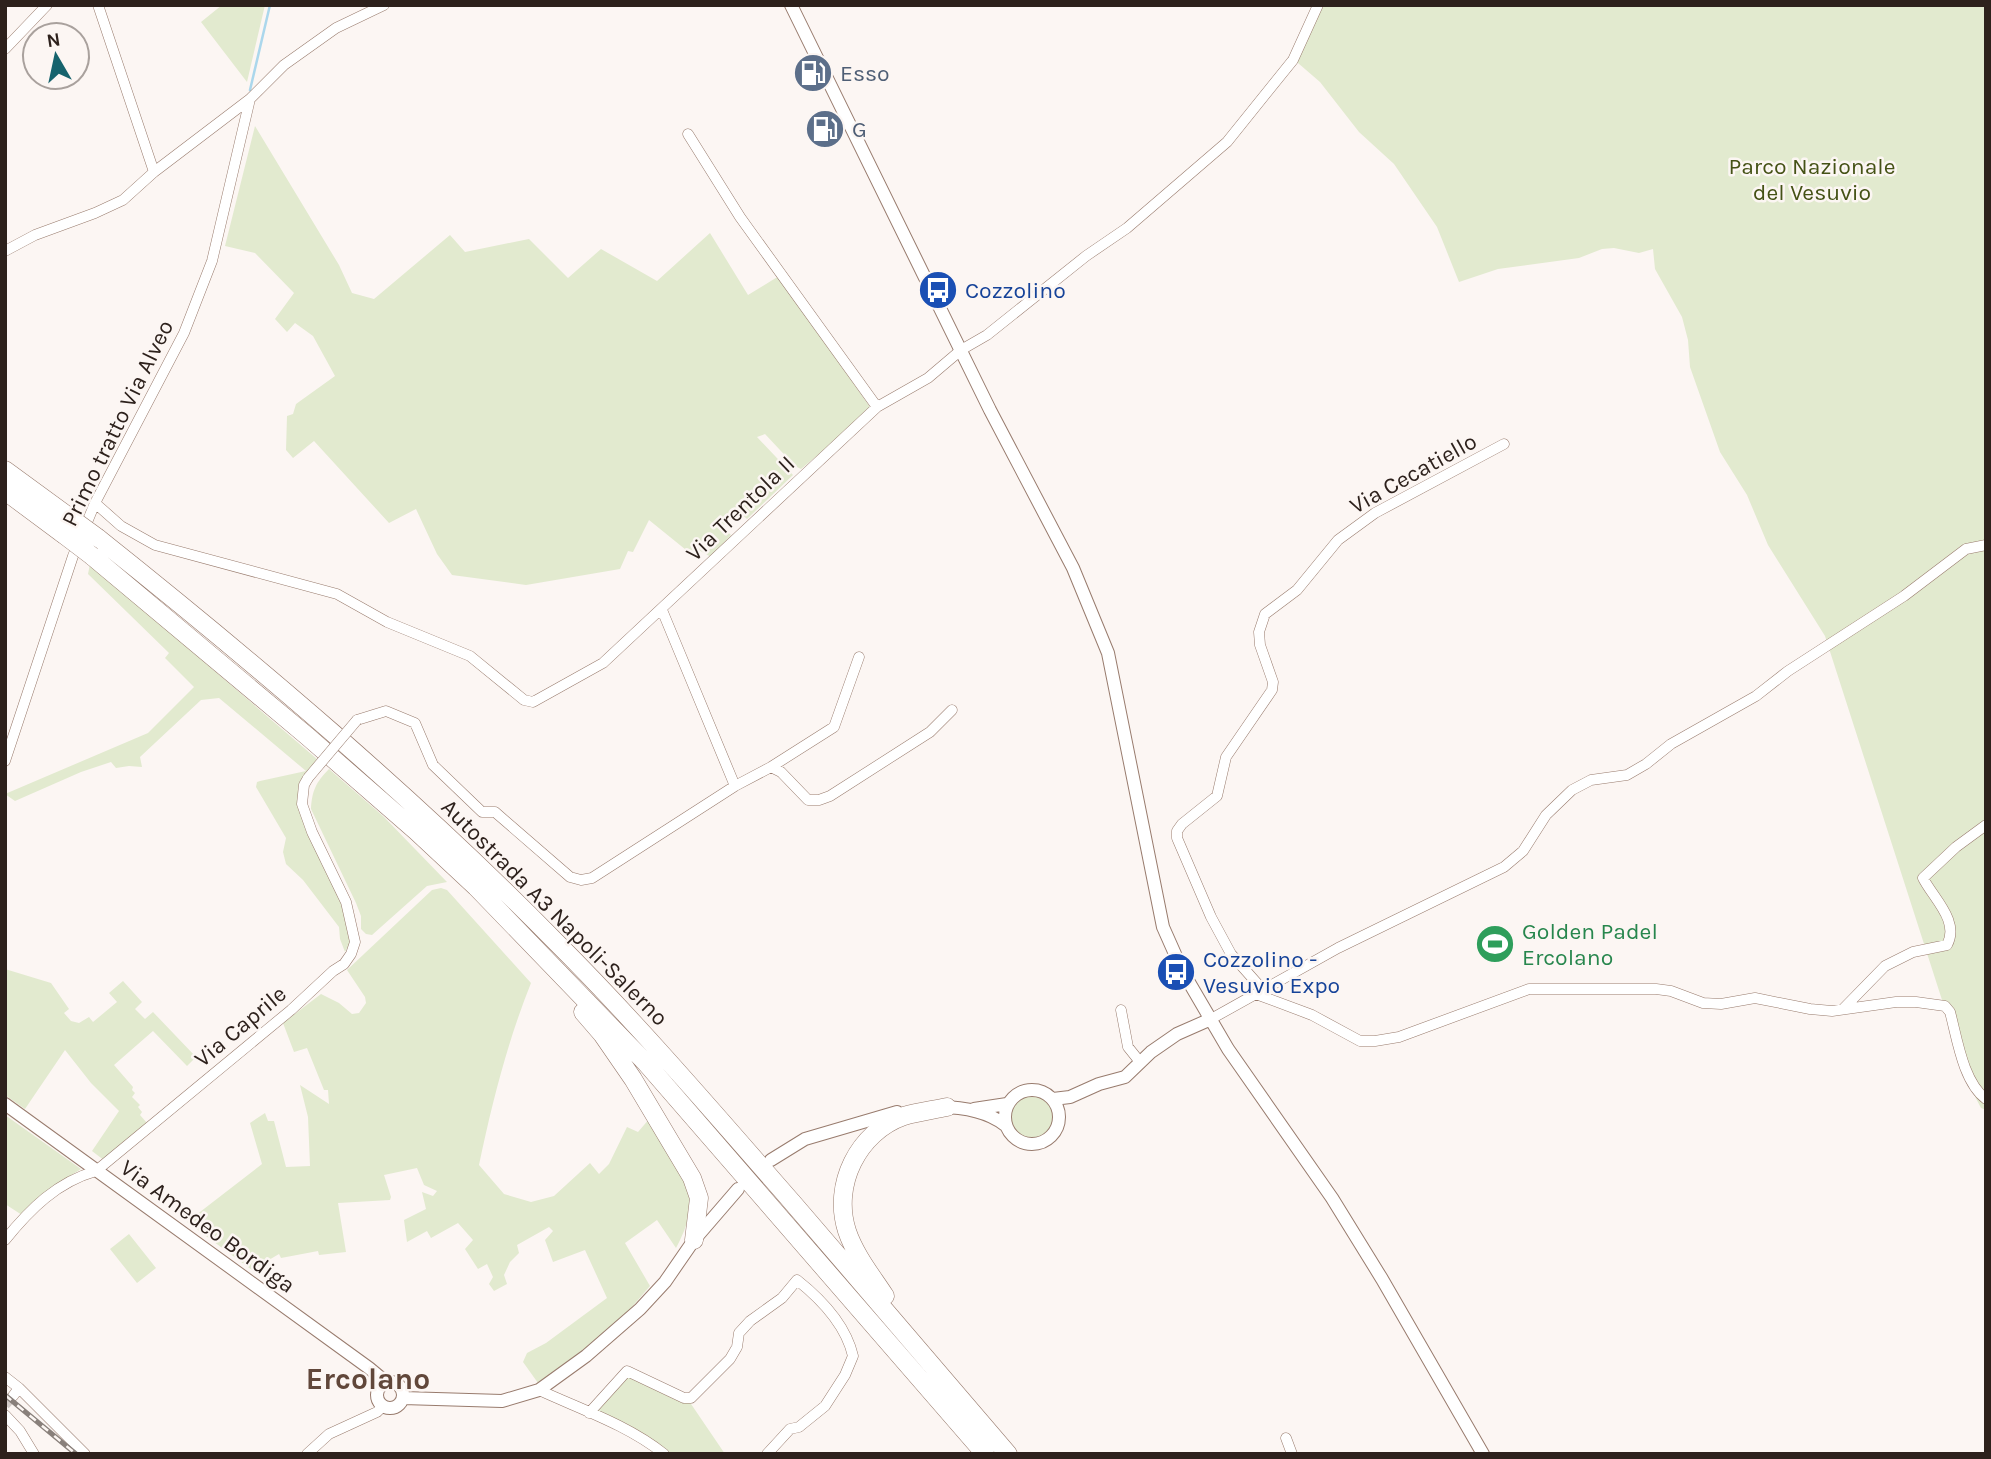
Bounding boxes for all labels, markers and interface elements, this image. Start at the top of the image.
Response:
north arrow [21,21,91,91]
text: N [45,28,62,52]
fuel station icon: Esso [792,52,834,94]
place label: Esso [840,60,890,87]
fuel station icon: G [804,108,846,150]
place label: G [852,116,867,143]
park label: Parco Nazionale del Vesuvio [1728,153,1896,206]
bus stop icon: Cozzolino [917,269,959,311]
place label: Cozzolino [965,277,1066,304]
street label: Primo tratto Via Alveo [56,316,179,531]
street label: Via Cecatiello [1345,427,1482,519]
street label: Via Trentola II [680,450,800,567]
street label: Autostrada A3 Napoli-Salerno [436,793,674,1031]
place label: Golden Padel Ercolano [1522,918,1658,971]
sports icon: Golden Padel Ercolano [1474,923,1516,965]
place label: Cozzolino - Vesuvio Expo [1203,946,1340,999]
bus stop icon: Cozzolino - Vesuvio Expo [1155,951,1197,993]
street label: Via Caprile [189,980,292,1073]
street label: Via Amedeo Bordiga [115,1154,300,1299]
district label: Ercolano [306,1361,430,1397]

